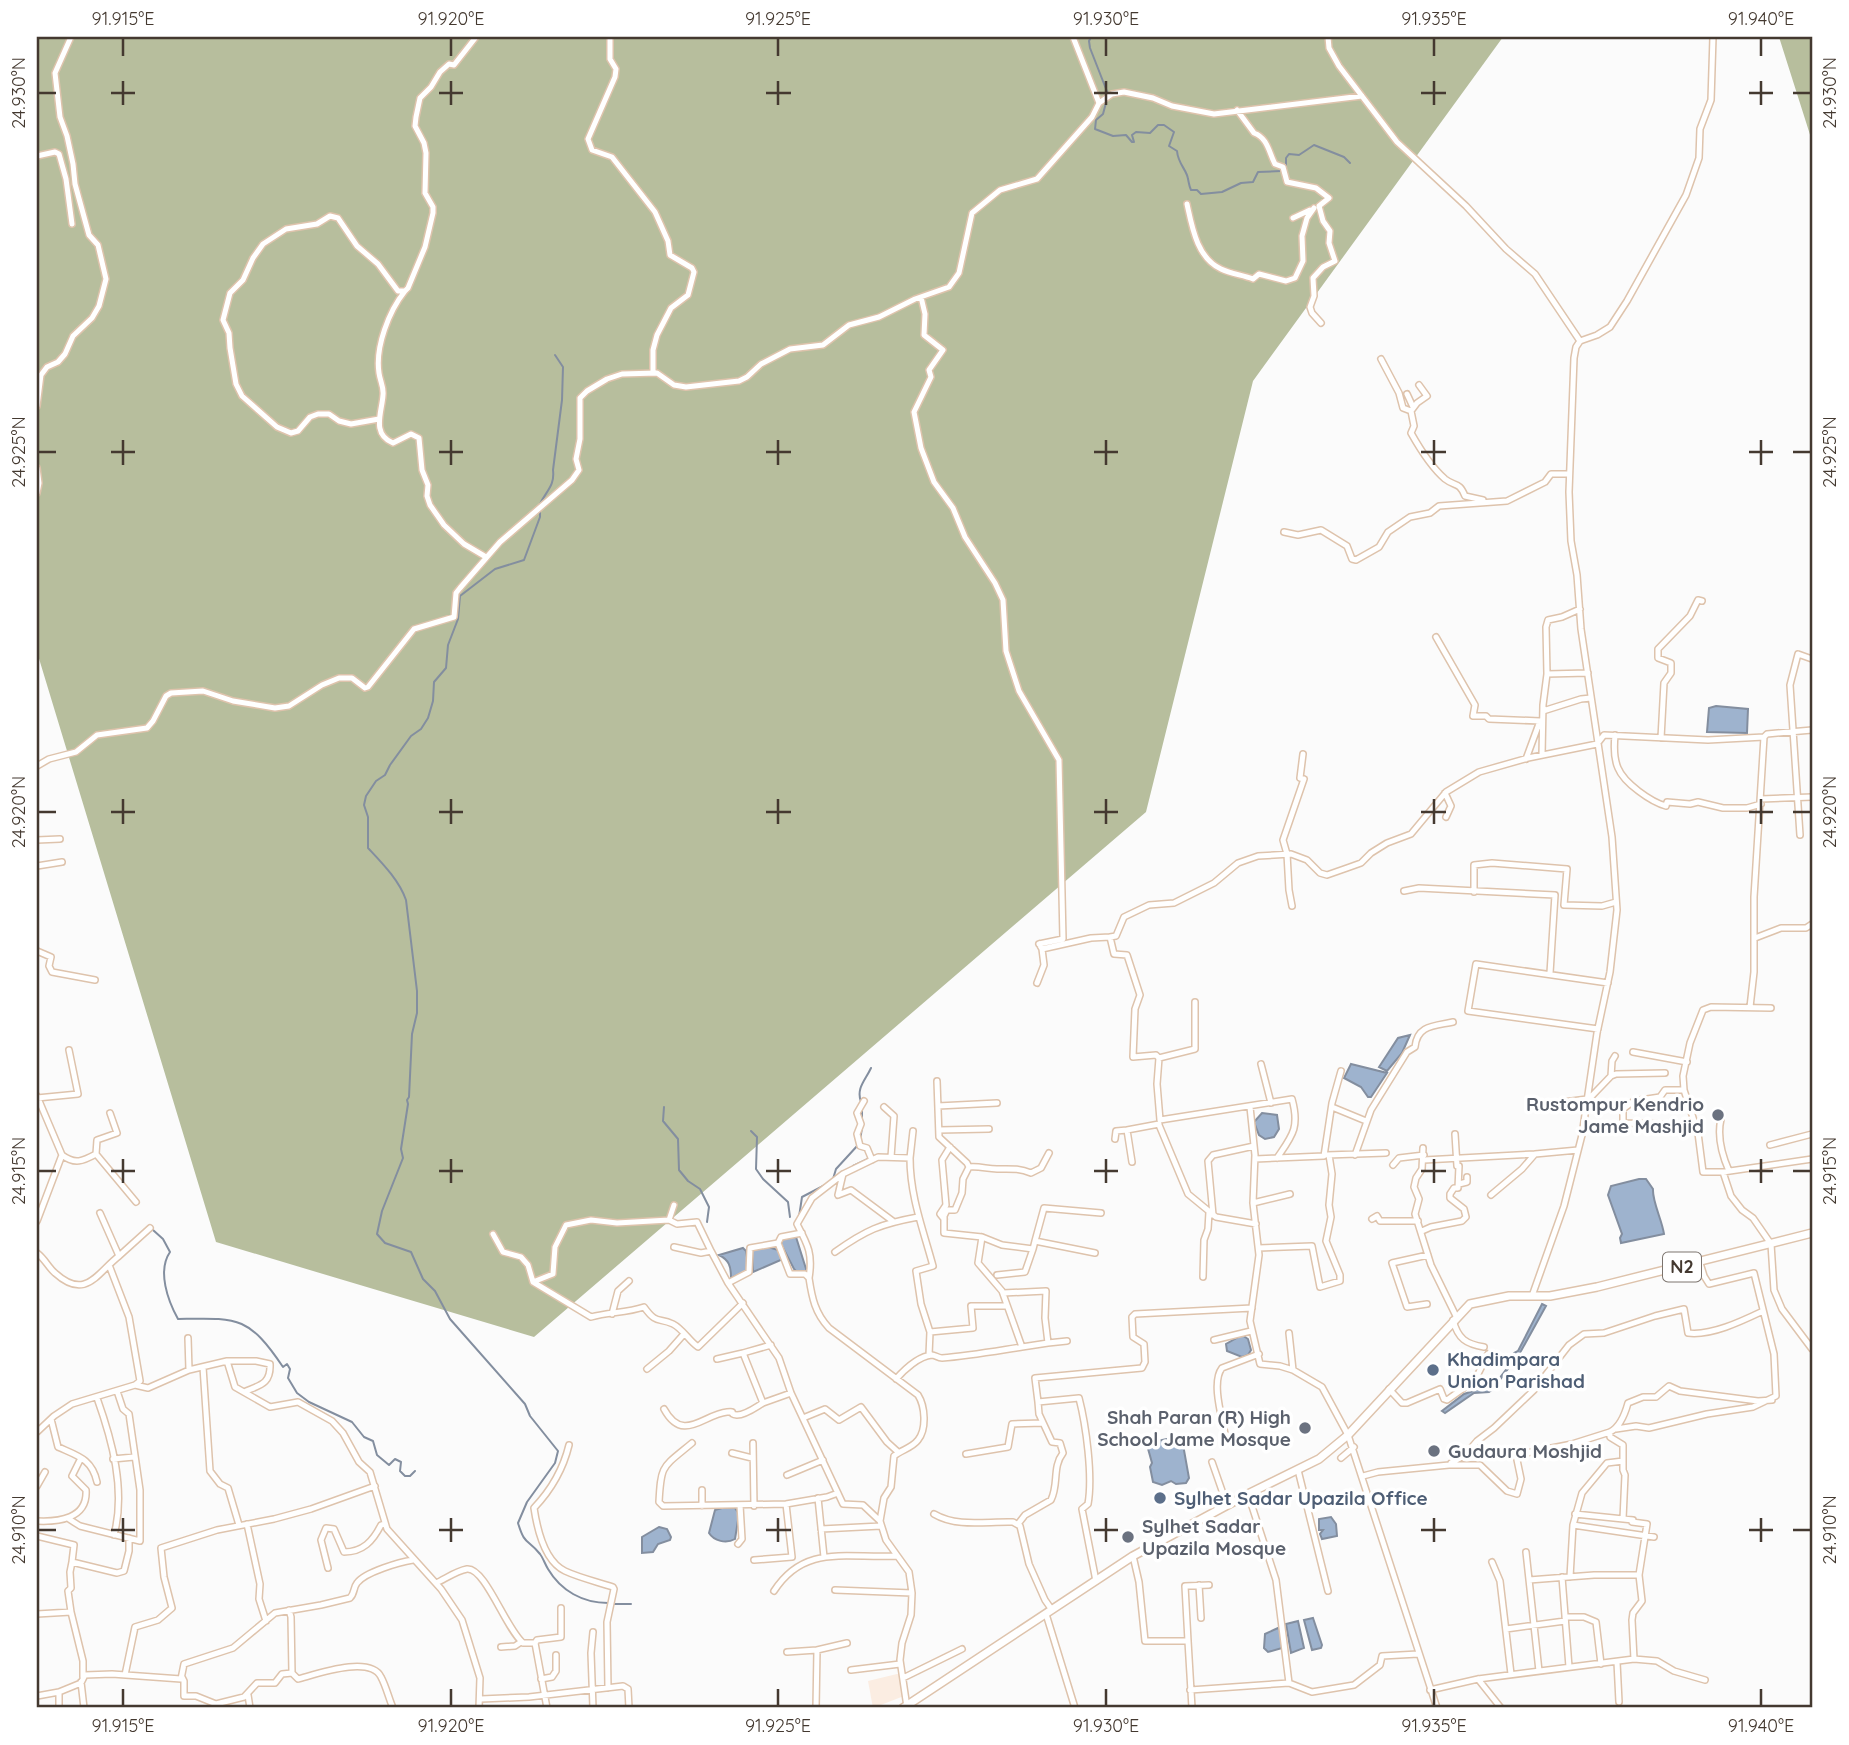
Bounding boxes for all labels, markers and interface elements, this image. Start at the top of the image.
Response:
text: 91.915°E [92,7,154,30]
text: 91.920°E [417,7,485,30]
text: 91.925°E [745,7,811,30]
text: 91.930°E [1073,7,1139,30]
text: 91.935°E [1401,7,1467,30]
text: 91.940°E [1728,7,1794,30]
text: 24.930°N [7,57,30,129]
text: 24.930°N [1818,57,1841,129]
text: 24.925°N [7,416,30,488]
text: 24.925°N [1818,416,1841,488]
text: 24.920°N [7,776,30,848]
text: 24.920°N [1818,776,1841,848]
place label: Rustompur Kendrio Jame Mashjid [1526,1092,1704,1138]
marker: Rustompur Kendrio Jame Mashjid [1710,1107,1726,1123]
text: 24.915°N [7,1137,30,1205]
text: 24.915°N [1818,1137,1841,1205]
road number: N2 [1663,1252,1701,1282]
place label: Khadimpara Union Parishad [1447,1347,1585,1393]
marker: Khadimpara Union Parishad [1425,1362,1441,1378]
place label: Shah Paran (R) High School Jame Mosque [1097,1405,1291,1451]
marker: Shah Paran (R) High School Jame Mosque [1297,1420,1313,1436]
place label: Gudaura Moshjid [1448,1439,1602,1463]
marker: Gudaura Moshjid [1426,1443,1442,1459]
place label: Sylhet Sadar Upazila Office [1174,1486,1428,1510]
marker: Sylhet Sadar Upazila Office [1152,1490,1168,1506]
text: 24.910°N [7,1495,30,1565]
text: 24.910°N [1818,1495,1841,1565]
place label: Sylhet Sadar Upazila Mosque [1142,1514,1286,1560]
marker: Sylhet Sadar Upazila Mosque [1120,1529,1136,1545]
text: 91.915°E [92,1714,154,1737]
text: 91.920°E [417,1714,485,1737]
text: 91.925°E [745,1714,811,1737]
text: 91.930°E [1073,1714,1139,1737]
text: 91.935°E [1401,1714,1467,1737]
text: 91.940°E [1728,1714,1794,1737]

